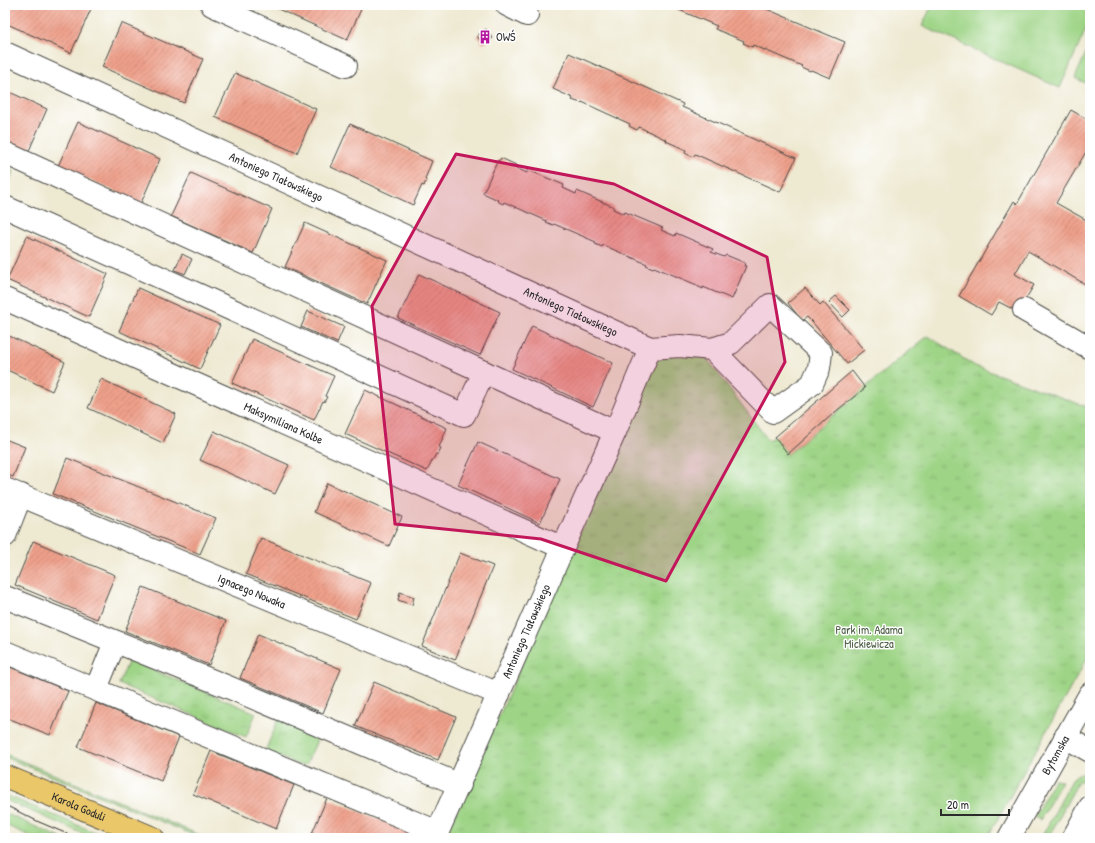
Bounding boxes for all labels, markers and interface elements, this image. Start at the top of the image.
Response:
place label: OWŚ [496,28,516,45]
building icon: OWŚ [477,29,493,45]
street label: Antoniego Tiałowskiego [227,148,326,205]
street label: Antoniego Tiałowskiego [521,282,621,340]
street label: Maksymiliana Kolbe [241,398,326,448]
street label: Ignacego Nowaka [215,569,289,613]
street label: Antoniego Tiałowskiego [498,581,554,681]
park label: Park im. Adama Mickiewicza [835,621,903,652]
street label: Bytomska [1037,732,1073,778]
street label: Karola Goduli [49,788,109,825]
scale bar [941,791,1009,817]
text: 20 m [947,796,969,813]

